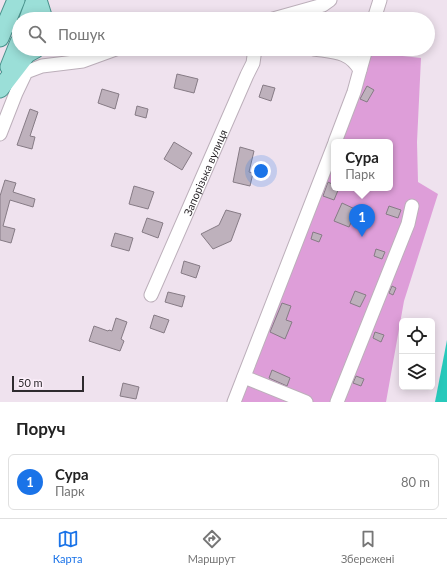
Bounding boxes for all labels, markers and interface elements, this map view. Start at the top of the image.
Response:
search box [12,12,435,56]
icon: search [26,23,48,45]
text: Пошук [58,25,105,43]
street label: Запорізька вулиця [180,127,229,217]
popup [331,139,393,191]
text: Сура [345,148,379,166]
your location [251,161,271,181]
text: Парк [345,166,375,182]
pin: 1 [349,204,375,237]
map controls [399,318,435,390]
button: locate [399,318,435,354]
button: layers [399,354,435,390]
scale bar [12,374,84,393]
text: 50 m [18,376,43,389]
text: Поруч [16,418,66,439]
text: Сура [55,465,89,483]
text: 1 [26,474,34,490]
text: 80 m [401,474,430,490]
text: Парк [55,483,85,499]
tab: Карта [53,528,82,565]
tab: Маршрут [188,528,236,565]
tab: Збережені [341,528,394,565]

